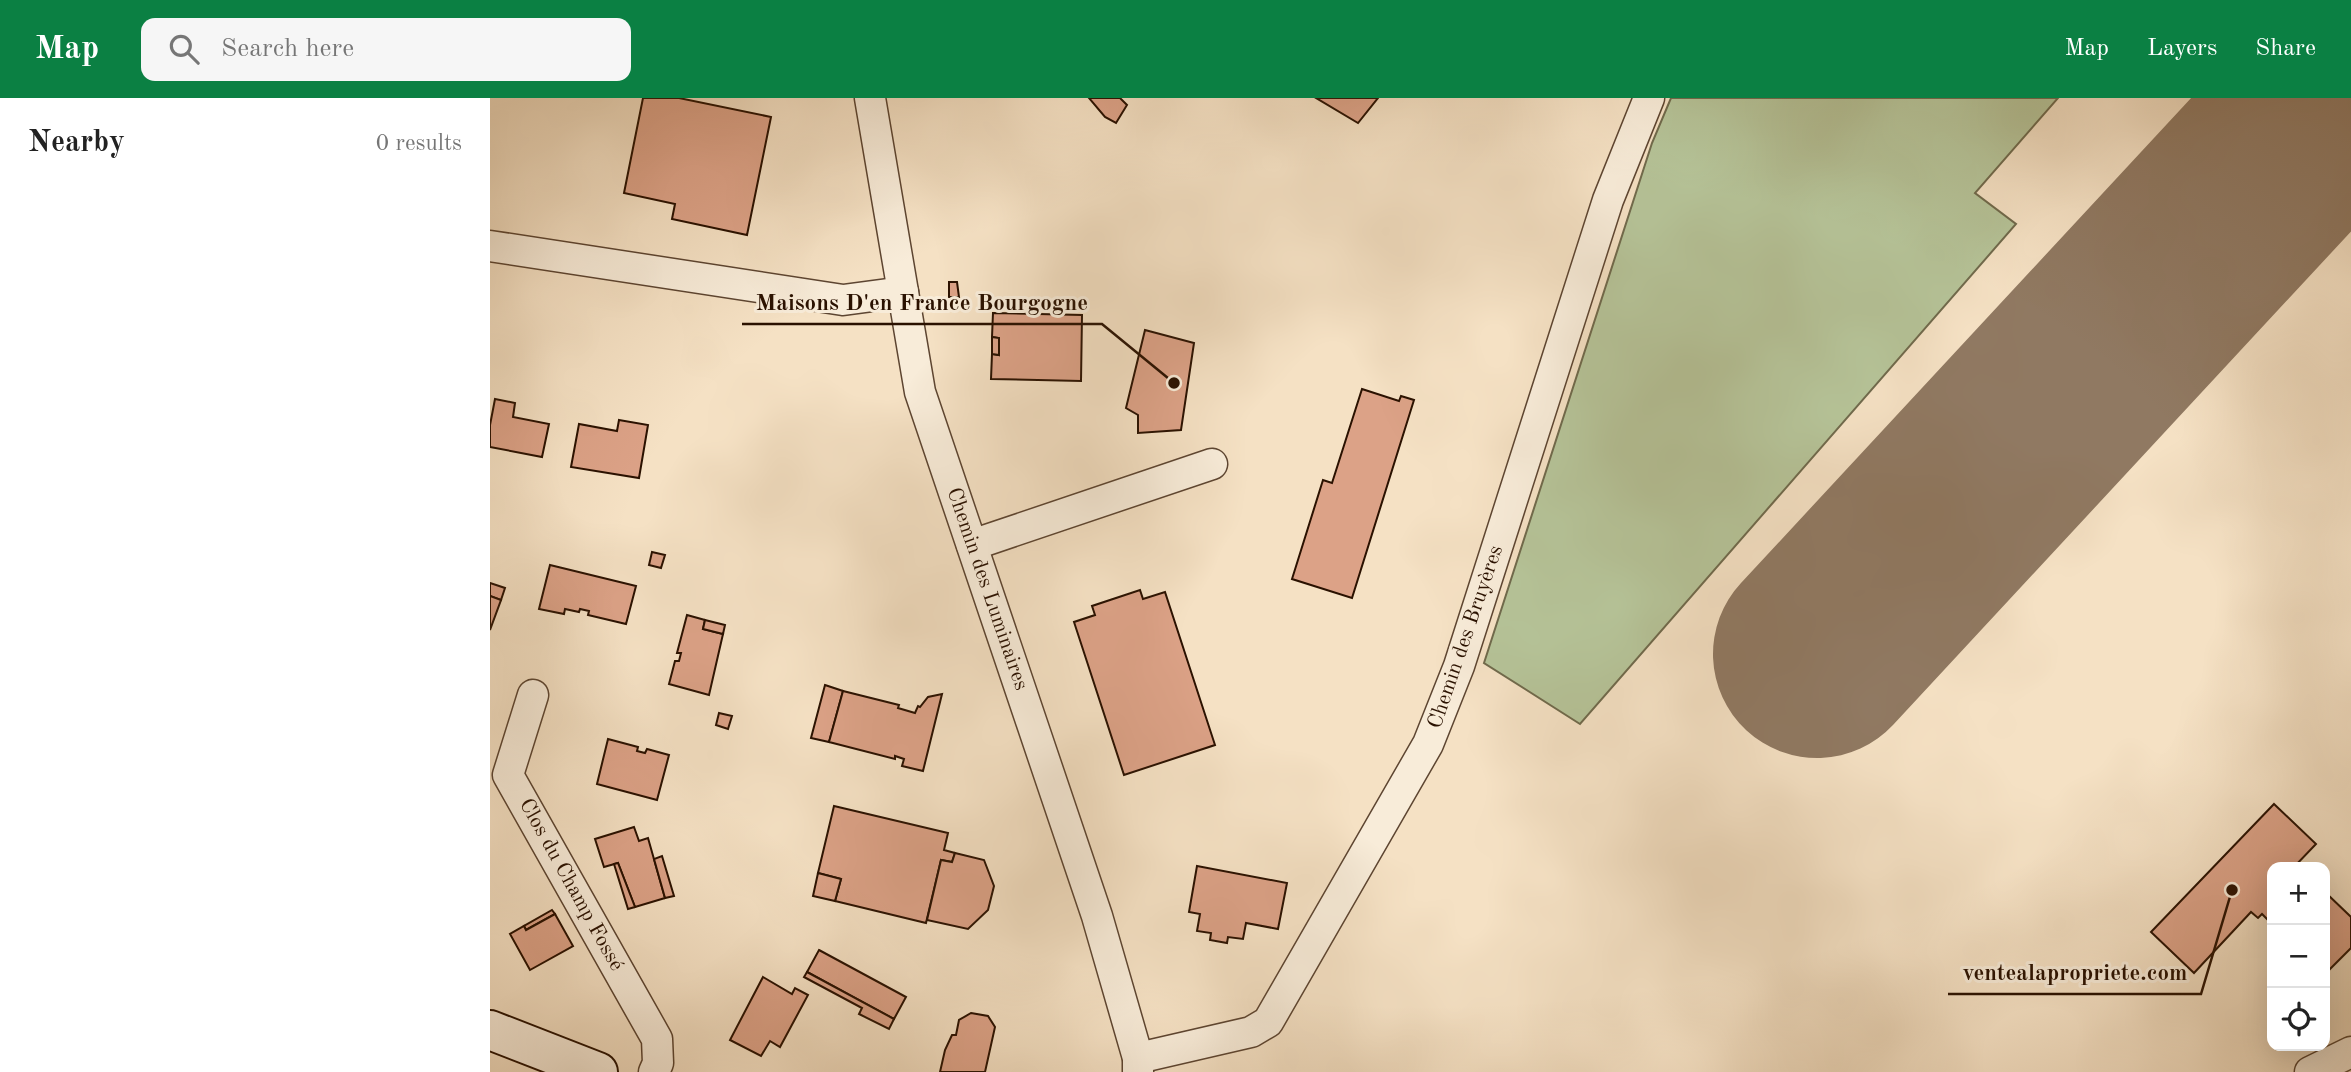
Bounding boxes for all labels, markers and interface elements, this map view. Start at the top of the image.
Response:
search box [141,18,631,81]
icon: search [165,30,203,68]
text: Map [35,33,99,66]
text: Search here [221,36,354,62]
text: Map [2065,37,2109,61]
text: Layers [2147,37,2217,61]
text: Share [2255,37,2316,61]
text: Nearby [28,128,125,158]
text: 0 results [376,132,462,155]
callout: Maisons D'en France Bourgogne [742,280,1102,324]
text: Maisons D'en France Bourgogne [756,292,1088,315]
street label: Chemin des Luminaires [942,485,1032,693]
street label: Chemin des Bruyères [1425,543,1507,731]
street label: Clos du Champ Fossé [515,795,627,975]
map controls [2267,862,2330,1051]
button: + [2267,862,2330,925]
button: − [2267,925,2330,988]
callout: ventealapropriete.com [1948,950,2201,994]
text: ventealapropriete.com [1963,962,2187,985]
button: locate [2267,988,2330,1051]

